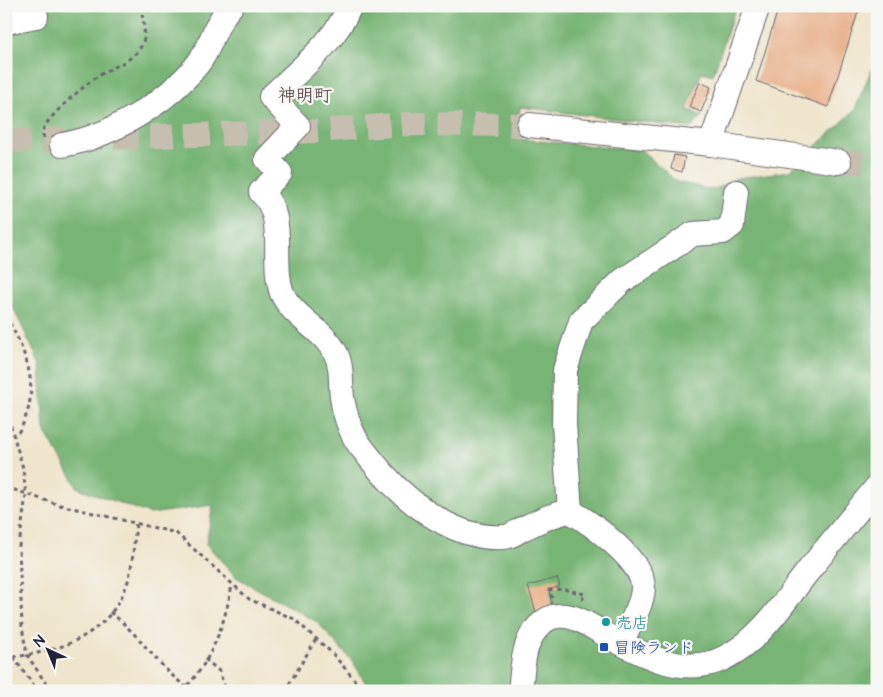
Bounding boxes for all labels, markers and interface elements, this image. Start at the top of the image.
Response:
district label: 神明町 [278,83,332,108]
place label: 売店 [616,612,648,634]
marker: 売店 [600,616,612,628]
north arrow [22,624,72,674]
text: N [30,631,50,652]
place label: 冒険ランド [614,637,694,659]
marker: 冒険ランド [598,641,610,653]

